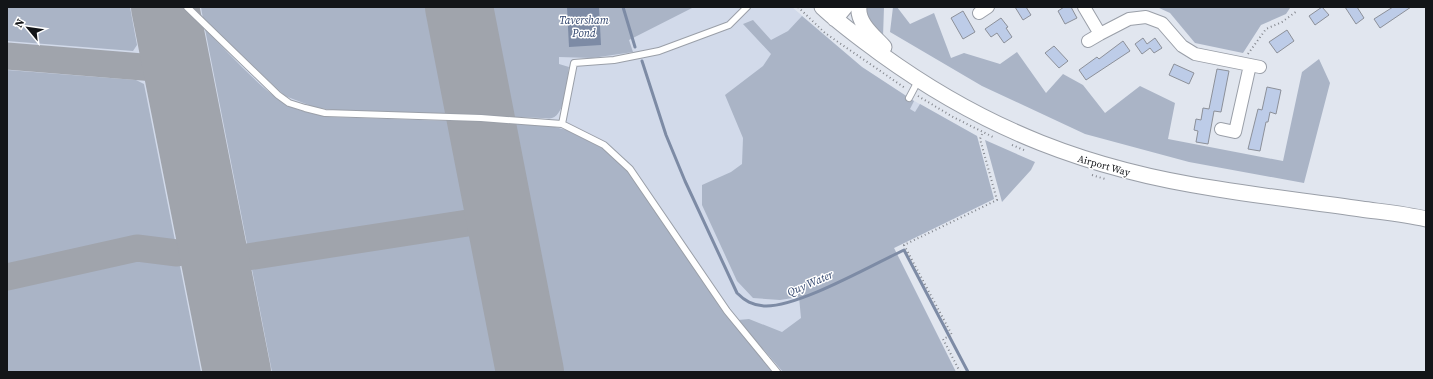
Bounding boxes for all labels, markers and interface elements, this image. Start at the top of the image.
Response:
north arrow [8,8,48,48]
water label: Taversham Pond [559,13,609,41]
text: N [11,16,28,31]
street label: Airport Way [1076,152,1132,179]
water label: Quy Water [785,267,836,300]

